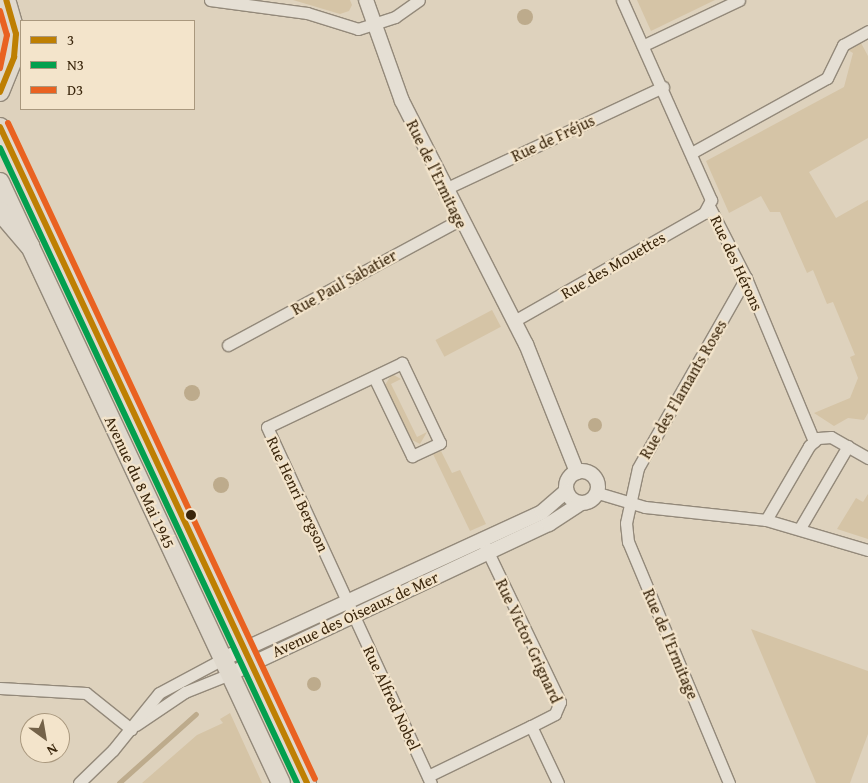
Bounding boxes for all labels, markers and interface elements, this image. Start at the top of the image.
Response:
legend [20,20,195,110]
text: 3 [67,29,74,50]
text: N3 [67,54,84,75]
text: D3 [67,79,83,100]
street label: Rue de Fréjus [508,110,598,166]
street label: Rue de l'Ermitage [403,117,471,231]
street label: Rue des Hérons [707,212,767,314]
street label: Rue des Mouettes [557,227,669,303]
street label: Rue Paul Sabatier [288,245,400,319]
street label: Rue des Flamants Roses [635,316,731,462]
street label: Avenue du 8 Mai 1945 [101,413,179,551]
street label: Rue Henri Bergson [263,433,333,555]
unlabelled marker [186,510,196,520]
street label: Avenue des Oiseaux de Mer [269,567,441,661]
street label: Rue Victor Grignard [492,576,566,706]
street label: Rue de l'Ermitage [639,586,703,702]
street label: Rue Alfred Nobel [359,643,425,753]
north arrow [20,713,70,763]
text: N [43,739,62,761]

